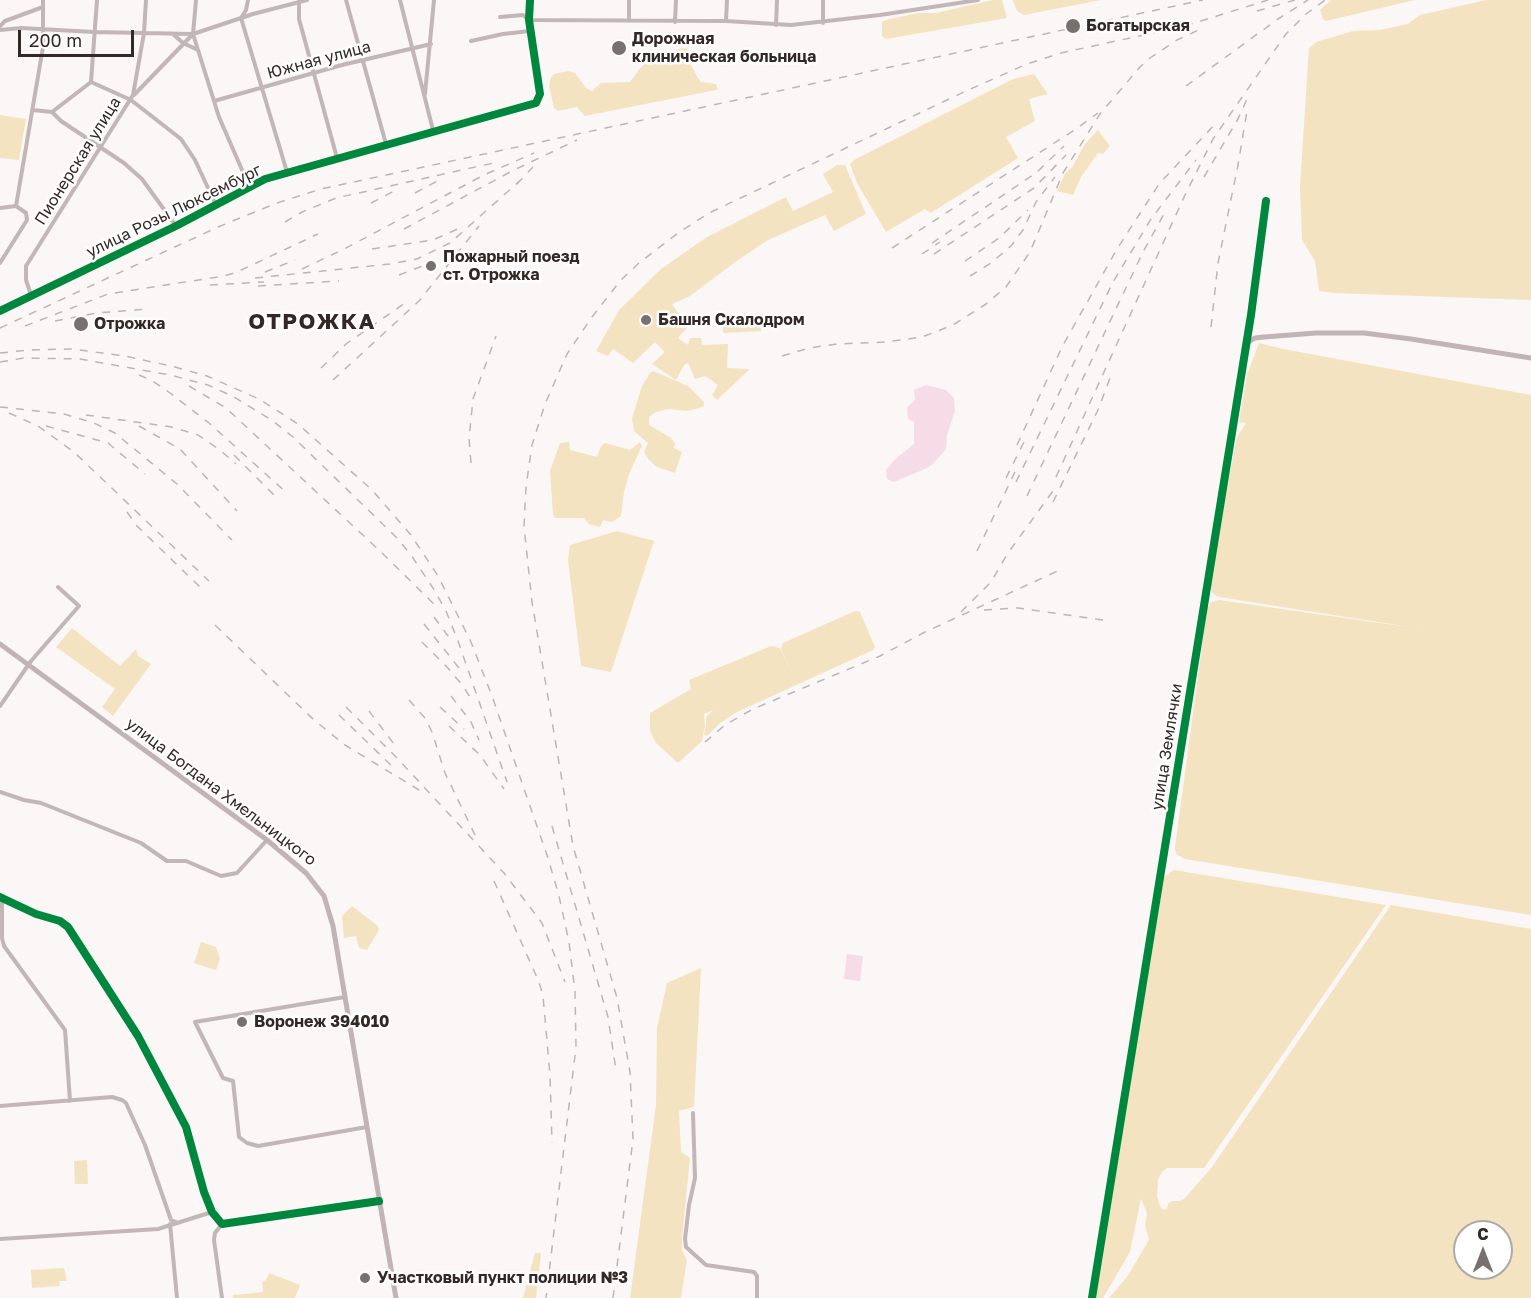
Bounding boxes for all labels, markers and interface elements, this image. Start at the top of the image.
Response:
place label: Богатырская [1086,16,1190,36]
marker: Богатырская [1064,17,1082,35]
scale bar [21,18,136,56]
text: 200 m [29,29,82,51]
place label: Дорожная клиническая больница [632,29,816,67]
street label: Южная улица [265,37,373,83]
marker: Дорожная клиническая больница [610,39,628,57]
street label: Пионерская улица [31,94,125,228]
street label: улица Розы Люксембург [83,160,265,262]
place label: Пожарный поезд ст. Отрожка [443,247,580,285]
marker: Пожарный поезд ст. Отрожка [424,259,438,273]
district label: ОТРОЖКА [248,309,376,335]
place label: Башня Скалодром [658,310,804,330]
marker: Башня Скалодром [639,313,653,327]
place label: Отрожка [94,314,165,334]
marker: Отрожка [72,315,90,333]
street label: улица Землячки [1147,682,1187,812]
street label: улица Богдана Хмельницкого [122,714,320,870]
place label: Воронеж 394010 [254,1012,389,1032]
marker: Воронеж 394010 [235,1015,249,1029]
north arrow [1453,1220,1513,1280]
text: С [1477,1224,1489,1244]
place label: Участковый пункт полиции №3 [377,1268,628,1288]
marker: Участковый пункт полиции №3 [358,1271,372,1285]

